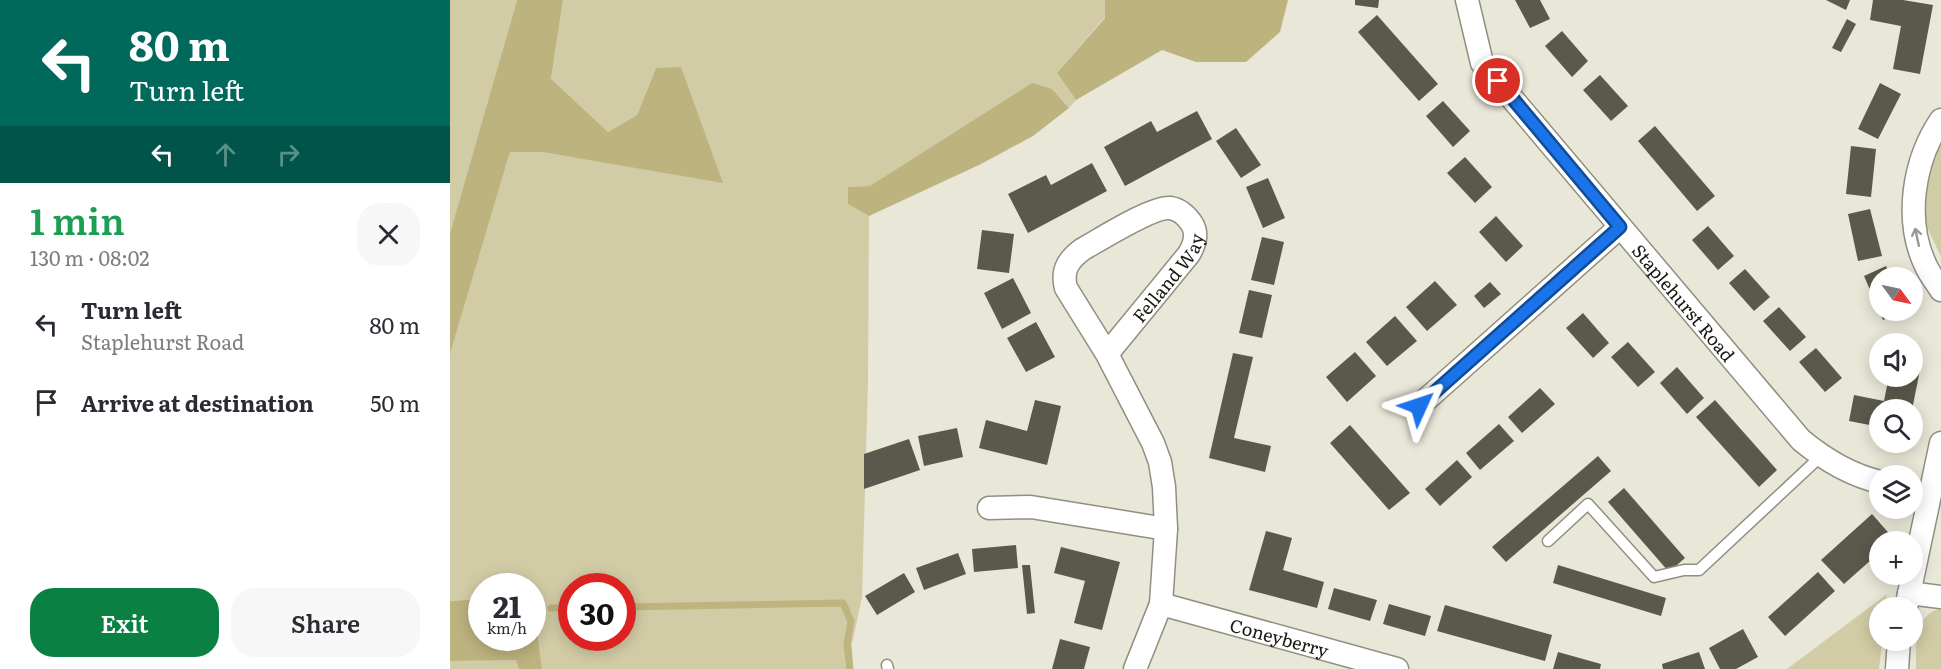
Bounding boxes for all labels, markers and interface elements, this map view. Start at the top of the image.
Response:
text: 80 m [129,12,230,74]
icon: left [30,24,108,102]
pin [1472,55,1523,106]
icon: arrive [1481,64,1514,97]
text: Turn left [129,69,244,109]
icon: left [146,138,179,171]
icon: ahead [209,138,242,171]
icon: right [272,138,305,171]
text: 1 min [30,193,125,246]
button: close [357,203,420,266]
one-way arrow [1911,228,1923,247]
street label: Felland Way [1125,231,1209,328]
street label: Staplehurst Road [1627,237,1742,367]
text: 130 m · 08:02 [30,242,149,272]
north arrow [1869,267,1923,321]
map controls [1869,267,1923,651]
text: Turn left [81,293,182,326]
icon: left [30,308,63,341]
text: 80 m [369,308,420,341]
text: Staplehurst Road [81,326,244,356]
button: sound [1869,333,1923,387]
position arrow [1387,374,1451,438]
icon: arrive [30,386,63,419]
text: Arrive at destination [81,386,314,419]
text: 50 m [370,386,420,419]
button: search [1869,399,1923,453]
button: layers [1869,465,1923,519]
button: + [1869,531,1923,585]
speed limit sign: 30 [558,573,636,651]
text: 21 [493,583,521,627]
button: Exit [30,588,219,657]
button: Share [231,588,420,657]
button: − [1869,597,1923,651]
street label: Coneyberry [1227,610,1333,663]
text: km/h [487,616,527,639]

